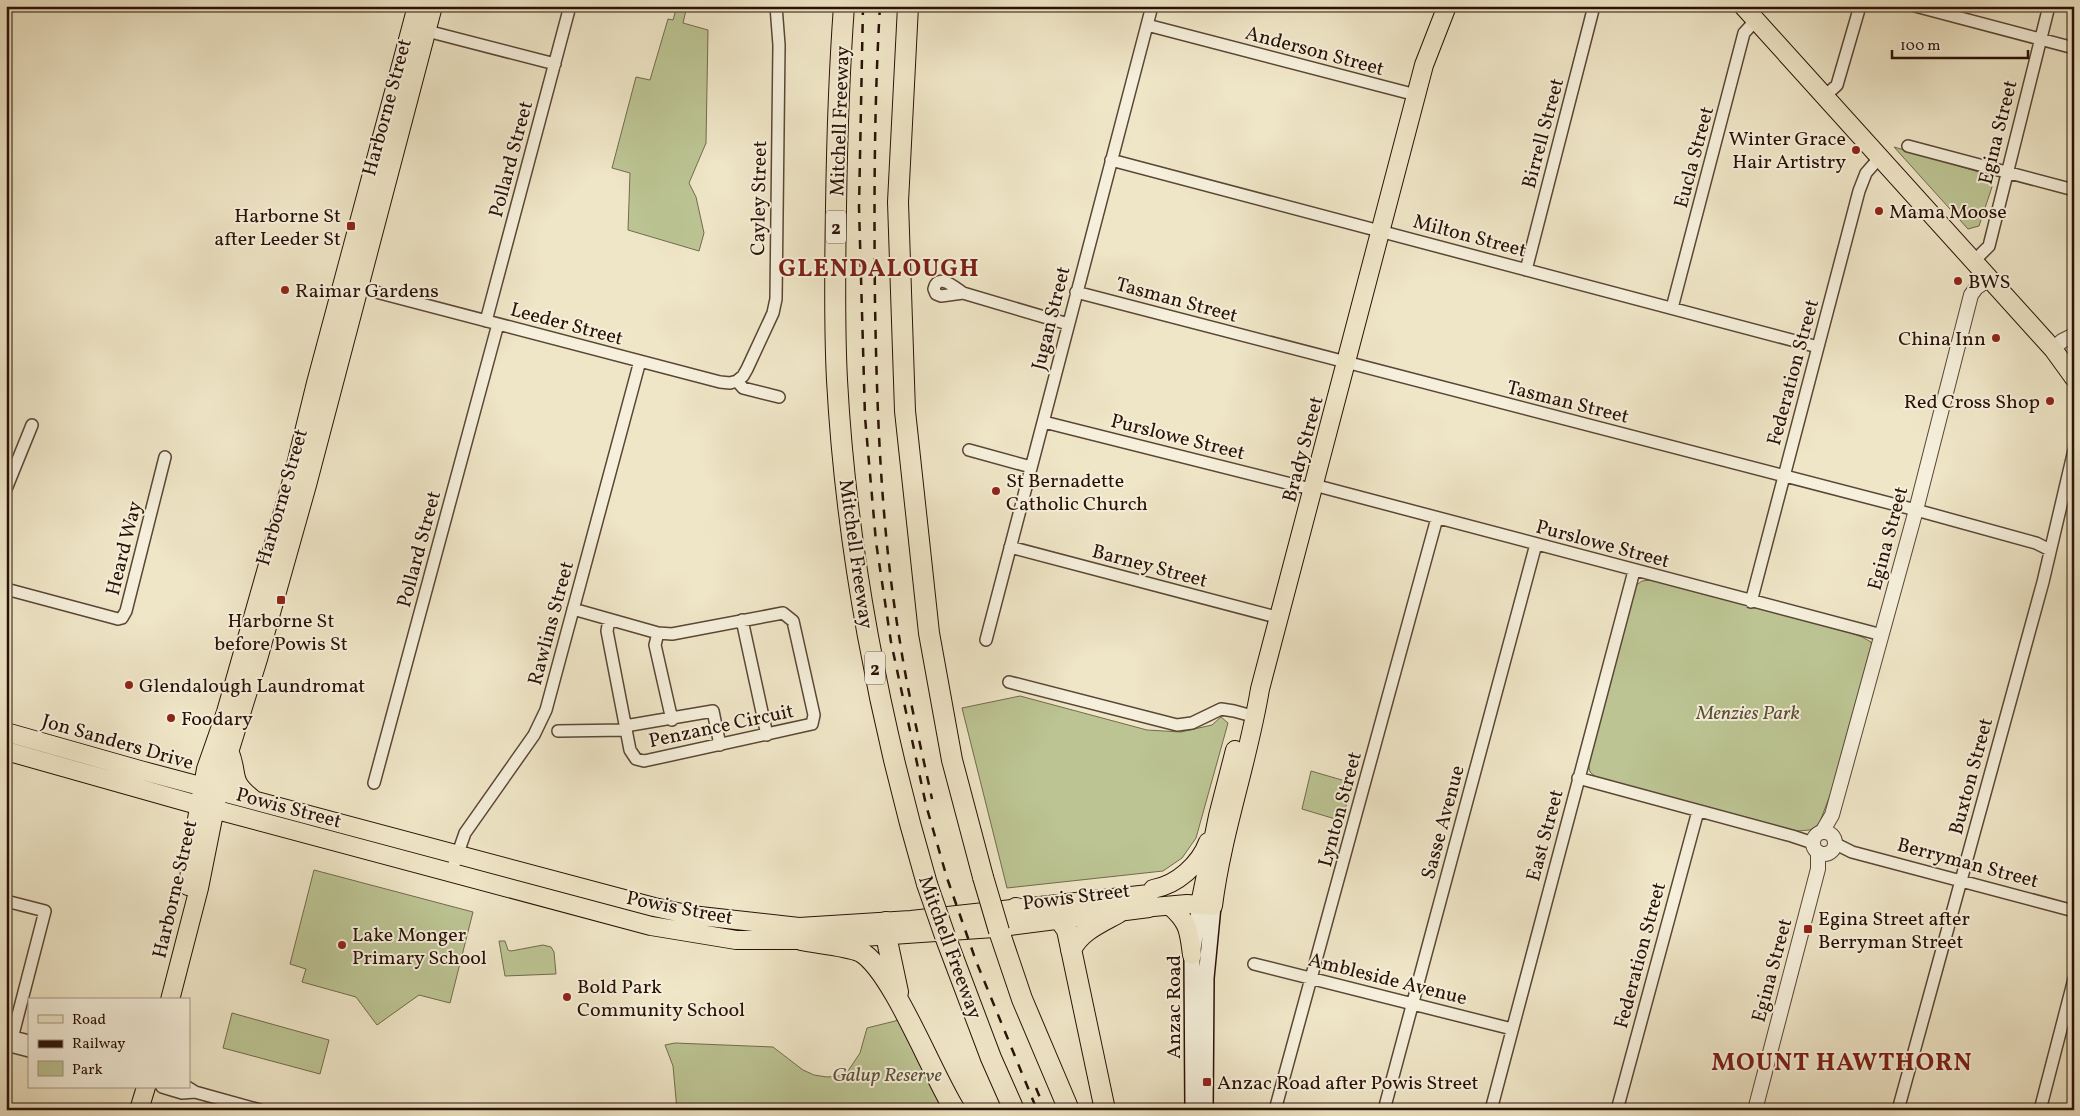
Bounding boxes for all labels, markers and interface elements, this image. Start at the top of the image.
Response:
street label: Anderson Street [1242,20,1387,84]
scale bar [1892,28,2029,60]
street label: Harborne Street [356,36,420,179]
text: 100 m [1900,36,1940,57]
street label: Mitchell Freeway [824,45,858,197]
street label: Birrell Street [1516,75,1572,192]
street label: Egina Street [1972,77,2025,188]
street label: Pollard Street [483,98,541,221]
street label: Eucla Street [1668,104,1722,211]
place label: Winter Grace Hair Artistry [1729,126,1846,177]
street label: Cayley Street [745,140,775,256]
marker: Winter Grace Hair Artistry [1850,144,1862,156]
place label: Mama Moose [1889,199,2007,227]
place label: Harborne St after Leeder St [214,203,341,254]
marker: Mama Moose [1873,205,1885,217]
street label: Milton Street [1410,208,1529,266]
road number: 2 [826,210,846,243]
marker: Harborne St after Leeder St [345,220,357,232]
district label: GLENDALOUGH [778,252,980,287]
street label: Jugan Street [1025,263,1078,373]
place label: BWS [1968,269,2010,297]
street label: Tasman Street [1112,271,1240,331]
marker: BWS [1952,275,1964,287]
place label: Raimar Gardens [295,278,439,306]
marker: Raimar Gardens [279,284,291,296]
street label: Leeder Street [507,296,626,353]
street label: Federation Street [1761,296,1827,449]
place label: China Inn [1898,326,1986,354]
marker: China Inn [1990,332,2002,344]
street label: Tasman Street [1503,374,1632,432]
place label: Red Cross Shop [1904,389,2040,417]
street label: Brady Street [1276,393,1332,506]
marker: Red Cross Shop [2044,395,2056,407]
street label: Purslowe Street [1107,408,1248,468]
street label: Harborne Street [250,426,316,569]
place label: St Bernadette Catholic Church [1006,468,1148,519]
street label: Mitchell Freeway [831,478,879,631]
street label: Egina Street [1862,483,1916,594]
marker: St Bernadette Catholic Church [990,485,1002,497]
street label: Pollard Street [391,488,449,611]
street label: Heard Way [100,498,150,599]
street label: Purslowe Street [1532,514,1672,576]
street label: Barney Street [1089,538,1210,596]
street label: Rawlins Street [522,558,582,689]
marker: Harborne St before Powis St [275,594,287,606]
place label: Harborne St before Powis St [214,608,348,659]
road number: 2 [865,651,885,684]
place label: Glendalough Laundromat [139,673,365,701]
marker: Glendalough Laundromat [123,679,135,691]
street label: Penzance Circuit [646,698,797,756]
park label: Menzies Park [1695,700,1800,728]
place label: Foodary [181,706,253,734]
street label: Jon Sanders Drive [38,708,197,778]
marker: Foodary [165,712,177,724]
street label: Buxton Street [1943,715,2001,838]
street label: Lynton Street [1312,749,1370,870]
street label: Sasse Avenue [1415,762,1473,883]
street label: Powis Street [233,781,344,836]
street label: East Street [1520,787,1572,885]
street label: Harborne Street [146,818,205,961]
street label: Berryman Street [1894,832,2041,896]
street label: Mitchell Freeway [910,872,988,1023]
street label: Powis Street [1021,877,1132,918]
street label: Federation Street [1608,879,1674,1032]
street label: Powis Street [624,885,735,933]
place label: Egina Street after Berryman Street [1818,906,1970,957]
street label: Egina Street [1746,915,1800,1026]
place label: Lake Monger Primary School [352,922,487,973]
marker: Egina Street after Berryman Street [1802,923,1814,935]
marker: Lake Monger Primary School [336,939,348,951]
street label: Ambleside Avenue [1305,947,1470,1013]
street label: Anzac Road [1161,955,1189,1059]
place label: Bold Park Community School [577,974,745,1025]
marker: Bold Park Community School [561,991,573,1003]
legend [28,998,190,1088]
text: Road [72,1010,106,1031]
text: Railway [72,1034,125,1055]
district label: MOUNT HAWTHORN [1711,1046,1973,1081]
text: Park [72,1060,103,1081]
park label: Galup Reserve [832,1062,942,1090]
place label: Anzac Road after Powis Street [1217,1070,1479,1098]
marker: Anzac Road after Powis Street [1201,1076,1213,1088]

